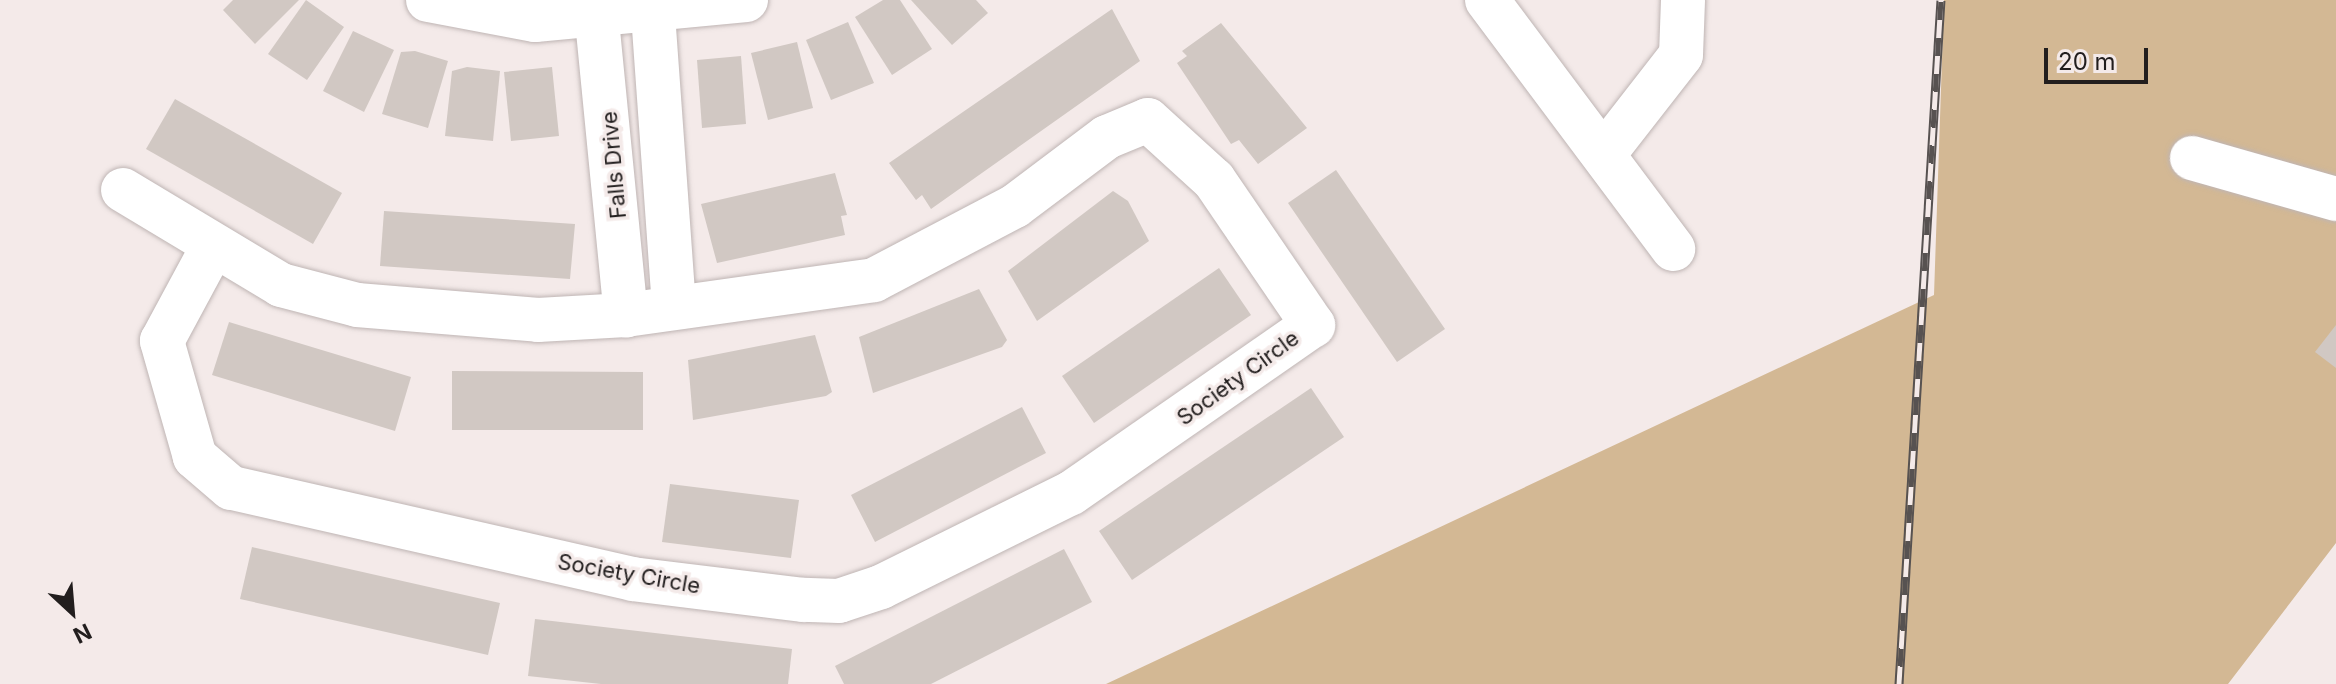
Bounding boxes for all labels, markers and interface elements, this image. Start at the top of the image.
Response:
scale bar [2048,32,2152,82]
text: 20 m [2058,47,2116,76]
street label: Falls Drive [596,110,632,220]
street label: Society Circle [1172,325,1304,431]
street label: Society Circle [556,548,702,600]
north arrow [32,572,112,652]
text: N [69,618,96,649]

